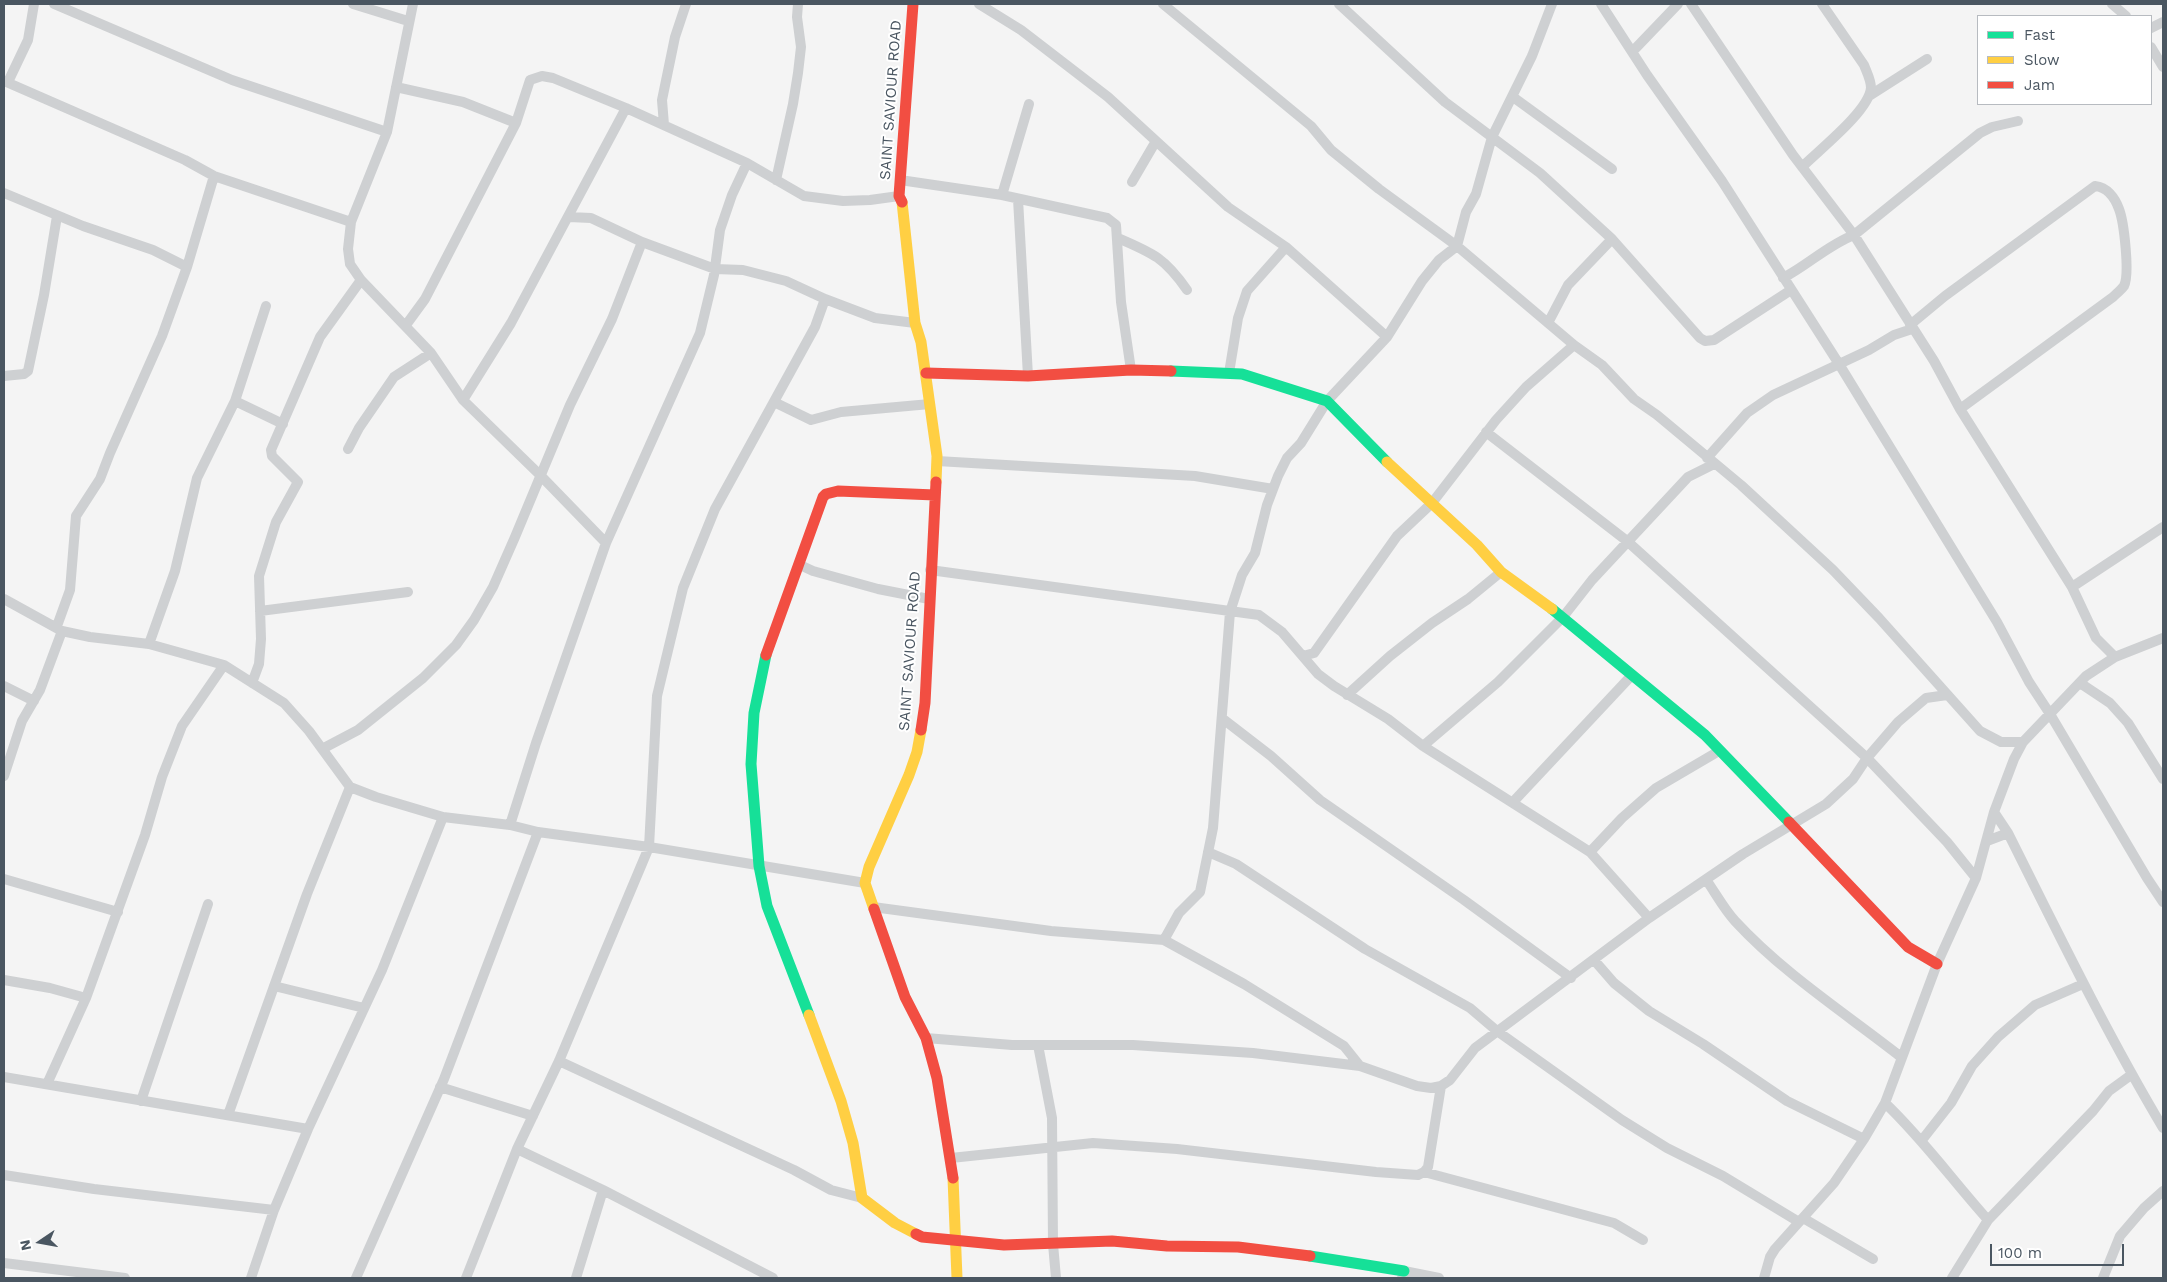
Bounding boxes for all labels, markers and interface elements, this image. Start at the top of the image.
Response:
legend [1977,15,2152,105]
street label: SAINT SAVIOUR ROAD [876,20,906,180]
text: Fast [2024,26,2055,44]
text: Slow [2024,51,2060,69]
text: Jam [2024,76,2055,94]
street label: SAINT SAVIOUR ROAD [895,571,925,731]
north arrow [15,1217,65,1267]
scale bar [1992,1234,2126,1266]
text: N [16,1238,34,1252]
text: 100 m [1998,1244,2042,1262]

